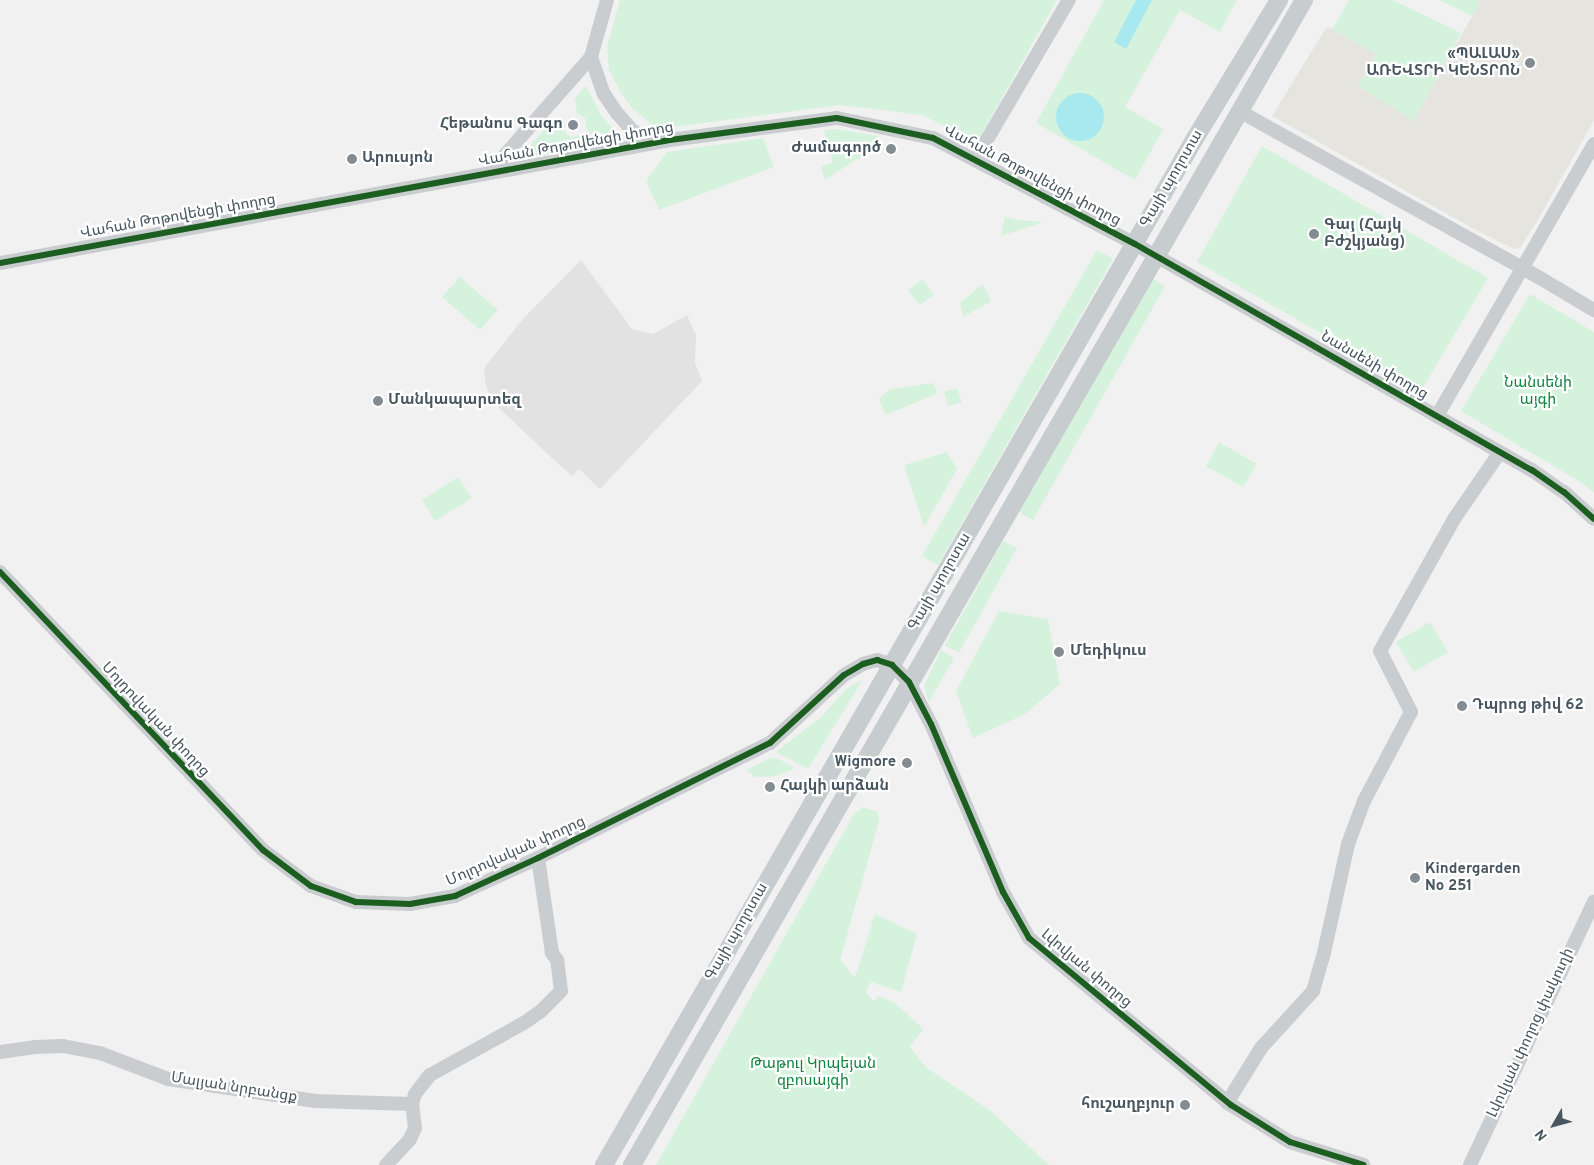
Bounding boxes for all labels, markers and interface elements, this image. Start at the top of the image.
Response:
place label: «ՊԱԼԱՍ» ԱՌԵՎՏՐԻ ԿԵՆՏՐՈՆ [1366,45,1520,80]
marker: «ՊԱԼԱՍ» ԱՌԵՎՏՐԻ ԿԵՆՏՐՈՆ [1524,57,1536,69]
place label: Հեթանոս Գագո [440,116,563,134]
street label: Վահան Թոթովենցի փողոց [477,119,675,171]
marker: Հեթանոս Գագո [567,119,579,131]
street label: Վահան Թոթովենցի փողոց [940,122,1124,230]
street label: Գայի պողոտա [1137,127,1207,231]
place label: Ժամագործ [791,140,881,158]
marker: Ժամագործ [885,143,897,155]
place label: Արուսյոն [362,150,433,168]
marker: Արուսյոն [346,153,358,165]
street label: Վահան Թոթովենցի փողոց [79,191,277,243]
place label: Գայ (Հայկ Բժշկյանց) [1324,216,1405,251]
marker: Գայ (Հայկ Բժշկյանց) [1308,228,1320,240]
street label: Նանսենի փողոց [1317,328,1431,404]
park label: Նանսենի այգի [1504,374,1572,409]
place label: Մանկապարտեզ [388,392,521,410]
marker: Մանկապարտեզ [372,395,384,407]
street label: Գայի պողոտա [905,530,975,634]
place label: Մեդիկուս [1070,643,1147,661]
marker: Մեդիկուս [1052,645,1066,659]
street label: Մոլդովական փողոց [97,659,213,781]
place label: Դպրոց թիվ 62 [1472,697,1584,715]
marker: Դպրոց թիվ 62 [1456,700,1468,712]
place label: Wigmore [835,754,896,772]
marker: Wigmore [900,756,914,770]
place label: Հայկի արձան [780,778,889,796]
marker: Հայկի արձան [764,781,776,793]
street label: Մոլդովական փողոց [444,813,588,891]
place label: Kindergarden No 251 [1425,860,1521,895]
marker: Kindergarden No 251 [1409,872,1421,884]
street label: Գայի պողոտա [702,880,772,984]
street label: Լվովյան փողոց [1037,926,1135,1012]
street label: Լվովյան փողոց փակուղի [1484,945,1578,1121]
park label: Թաթուլ Կրպեյան զբոսայգի [750,1055,876,1090]
street label: Մալյան նրբանցք [170,1069,298,1107]
place label: հուշաղբյուր [1081,1096,1175,1114]
marker: հուշաղբյուր [1179,1099,1191,1111]
north arrow [1529,1100,1579,1150]
text: N [1532,1125,1552,1144]

